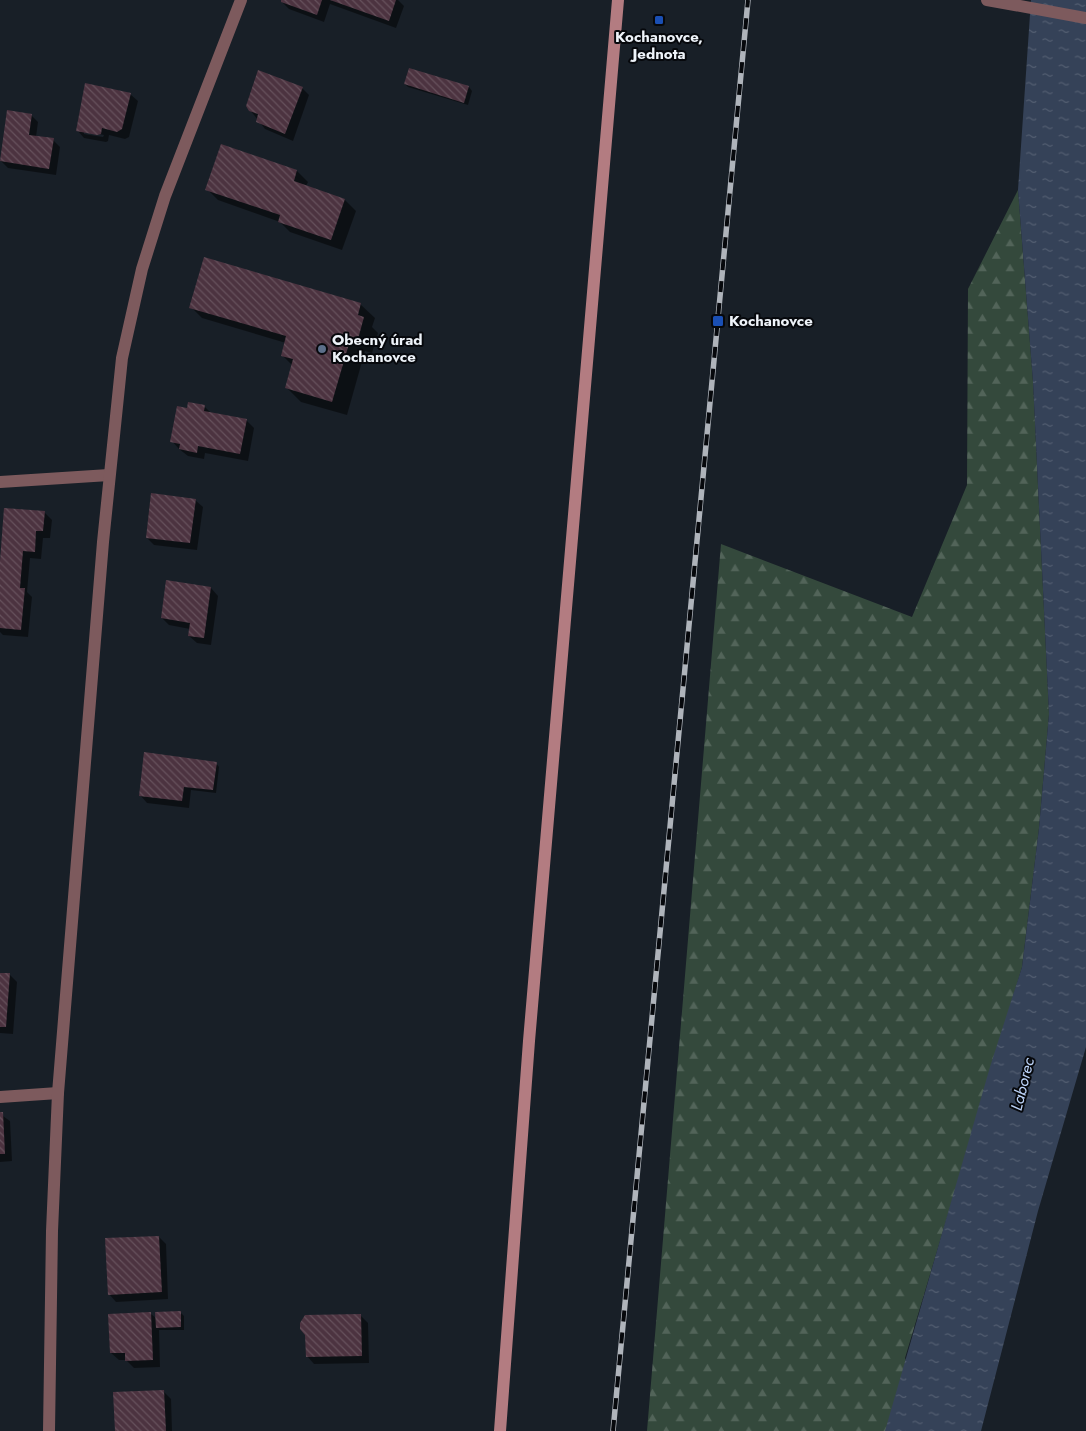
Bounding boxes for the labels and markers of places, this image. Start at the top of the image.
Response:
marker: Kochanovce, Jednota [653,14,665,26]
place label: Kochanovce, Jednota [615,26,703,65]
place label: Kochanovce [729,310,813,332]
marker: Kochanovce [711,314,725,328]
place label: Obecný úrad Kochanovce [332,329,423,368]
marker: Obecný úrad Kochanovce [316,343,328,355]

